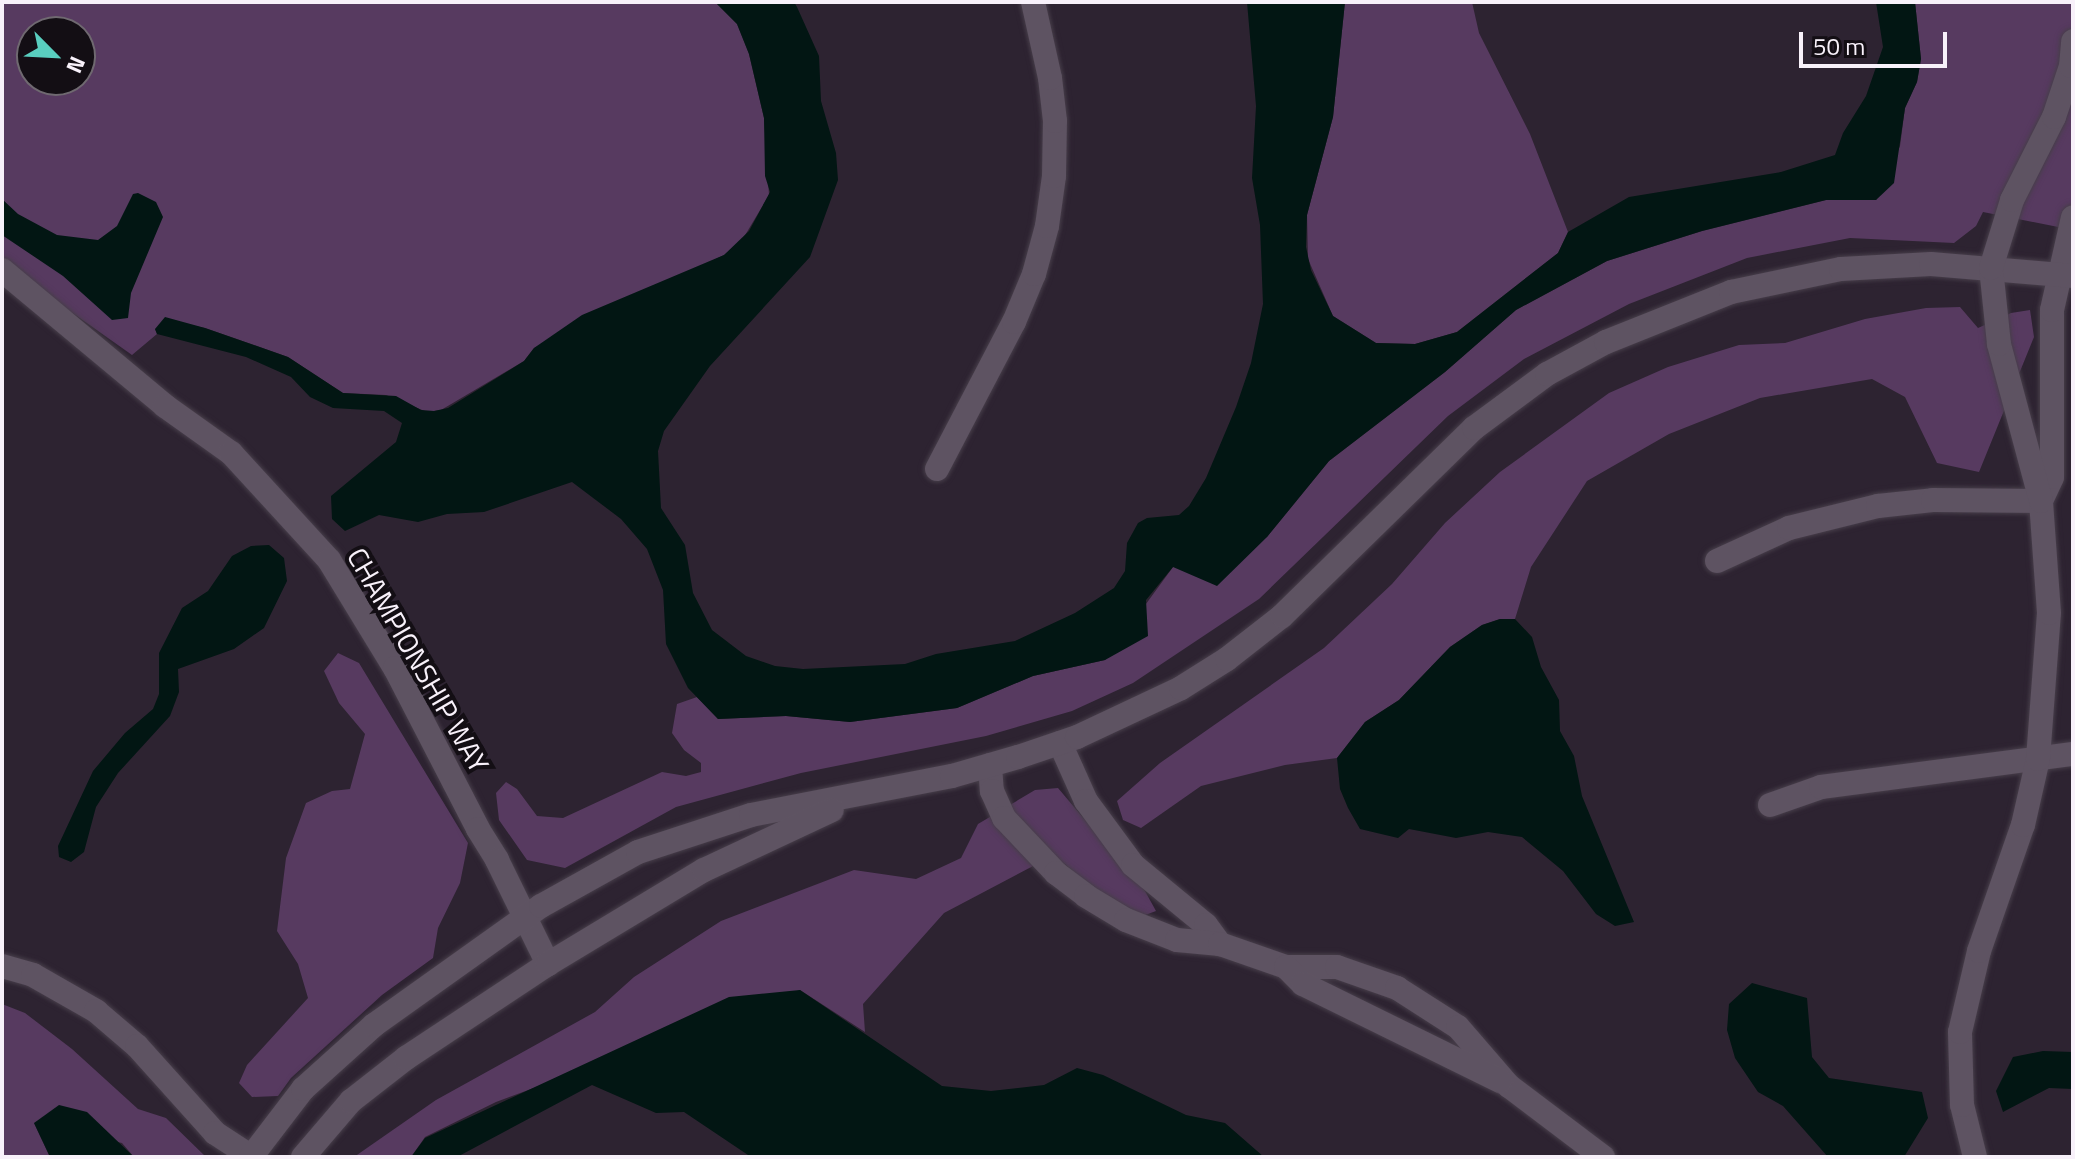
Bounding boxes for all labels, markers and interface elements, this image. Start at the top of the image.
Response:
north arrow [16,16,96,96]
scale bar [1803,16,1951,66]
text: 50 m [1813,28,1865,64]
text: N [57,51,95,79]
street label: CHAMPIONSHIP WAY [340,542,496,778]

